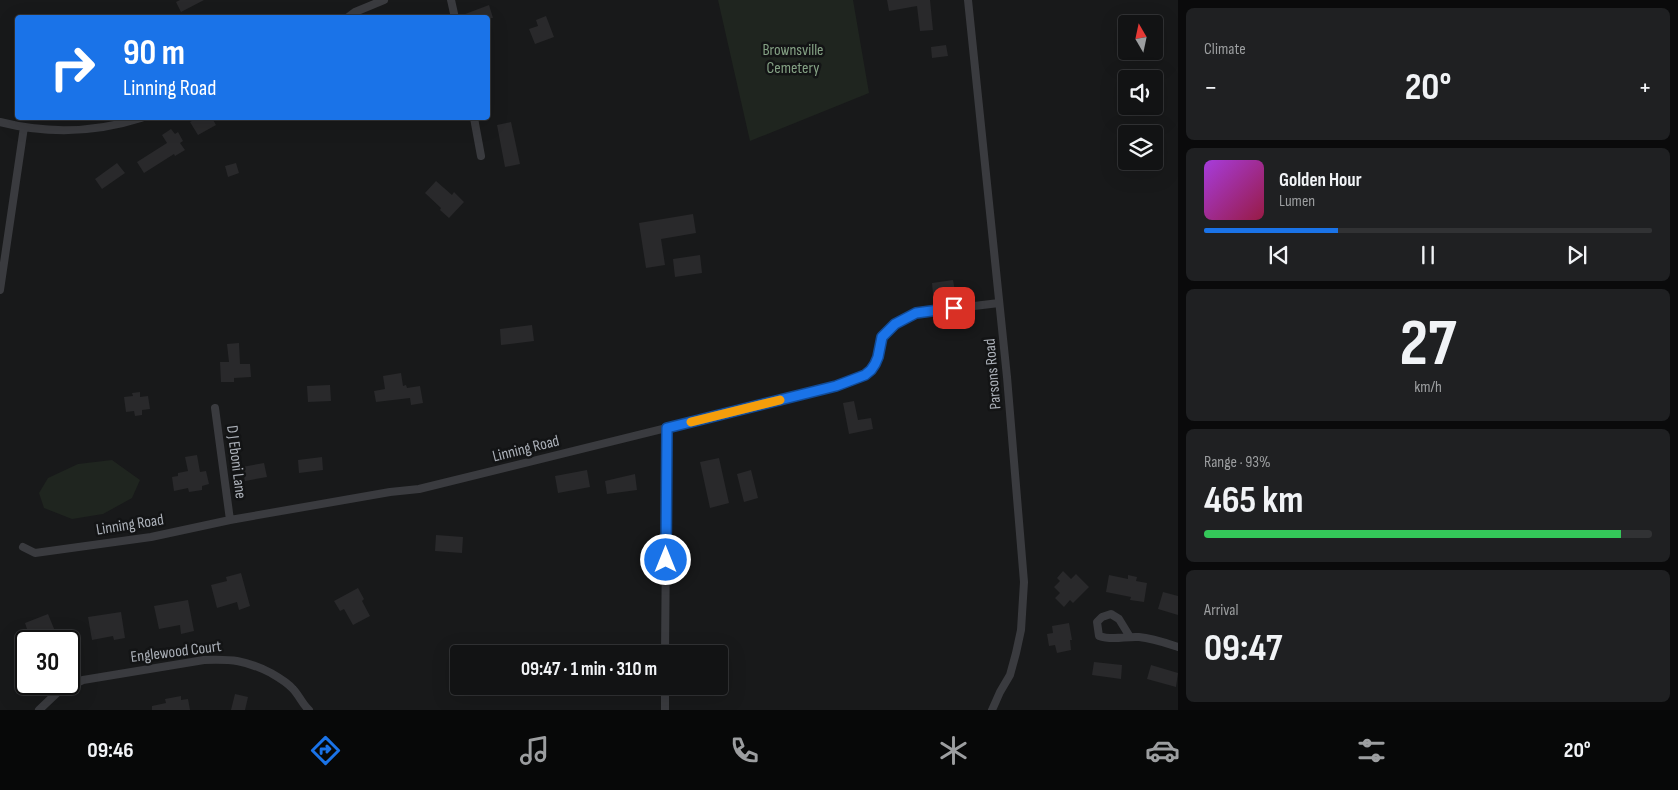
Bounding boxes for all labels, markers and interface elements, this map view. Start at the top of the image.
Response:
north arrow [1118,15,1162,60]
map controls [1118,15,1163,170]
text: 90 m [123,32,185,75]
icon: right [40,35,105,100]
text: Climate [1204,40,1246,59]
park label: Brownsville Cemetery [762,41,824,78]
text: 20° [1405,65,1451,110]
button: sound [1118,70,1163,115]
text: − [1204,71,1218,104]
text: + [1638,71,1652,104]
text: Linning Road [123,75,217,102]
button: layers [1118,125,1163,170]
text: Golden Hour [1279,169,1362,192]
text: Lumen [1279,192,1315,211]
icon: previous [1265,241,1293,269]
icon: pause [1414,241,1442,269]
icon: next [1563,241,1591,269]
pin [933,287,975,329]
icon: arrive [940,294,968,322]
text: 27 [1400,306,1456,384]
street label: Parsons Road [980,338,1006,410]
text: km/h [1414,378,1442,397]
street label: D J Eboni Lane [222,424,250,500]
street label: Linning Road [491,432,561,466]
text: Range · 93% [1204,453,1271,472]
text: 465 km [1204,478,1303,523]
street label: Linning Road [95,510,165,540]
position arrow [639,533,691,585]
text: Arrival [1204,601,1238,620]
text: 09:47 [1204,626,1282,671]
speed limit sign: 30 [15,630,80,695]
street label: Englewood Court [130,637,223,667]
text: 09:47 · 1 min · 310 m [521,658,657,681]
icon: directions [308,733,343,768]
icon: music [517,733,552,768]
icon: phone [727,733,762,768]
icon: climate [936,733,971,768]
icon: car [1145,733,1180,768]
icon: filters [1354,733,1389,768]
text: 09:46 [87,737,134,764]
text: 20° [1564,737,1591,764]

